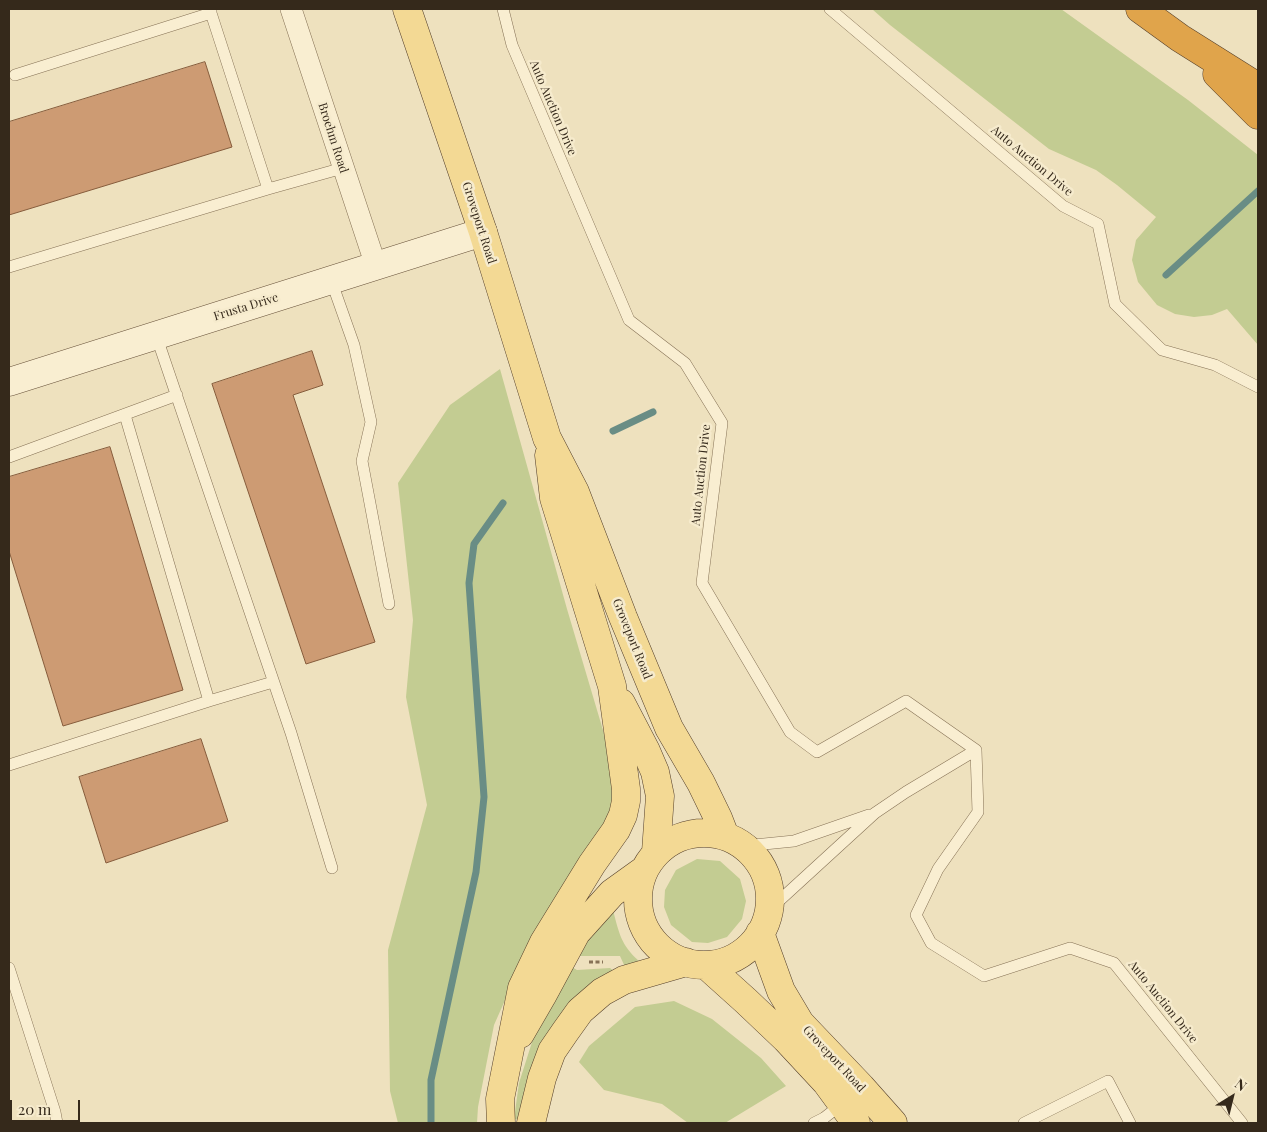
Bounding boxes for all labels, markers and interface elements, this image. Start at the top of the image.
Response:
street label: Auto Auction Drive [526,58,580,158]
street label: Broehm Road [315,101,351,175]
street label: Auto Auction Drive [988,123,1076,199]
street label: Groveport Road [459,180,499,266]
street label: Frusta Drive [212,290,280,324]
street label: Auto Auction Drive [689,424,713,526]
street label: Groveport Road [609,597,655,681]
street label: Auto Auction Drive [1125,958,1201,1046]
street label: Groveport Road [800,1023,868,1095]
north arrow [1207,1072,1257,1122]
text: N [1231,1074,1251,1095]
scale bar [12,1090,82,1122]
text: 20 m [18,1099,51,1119]

